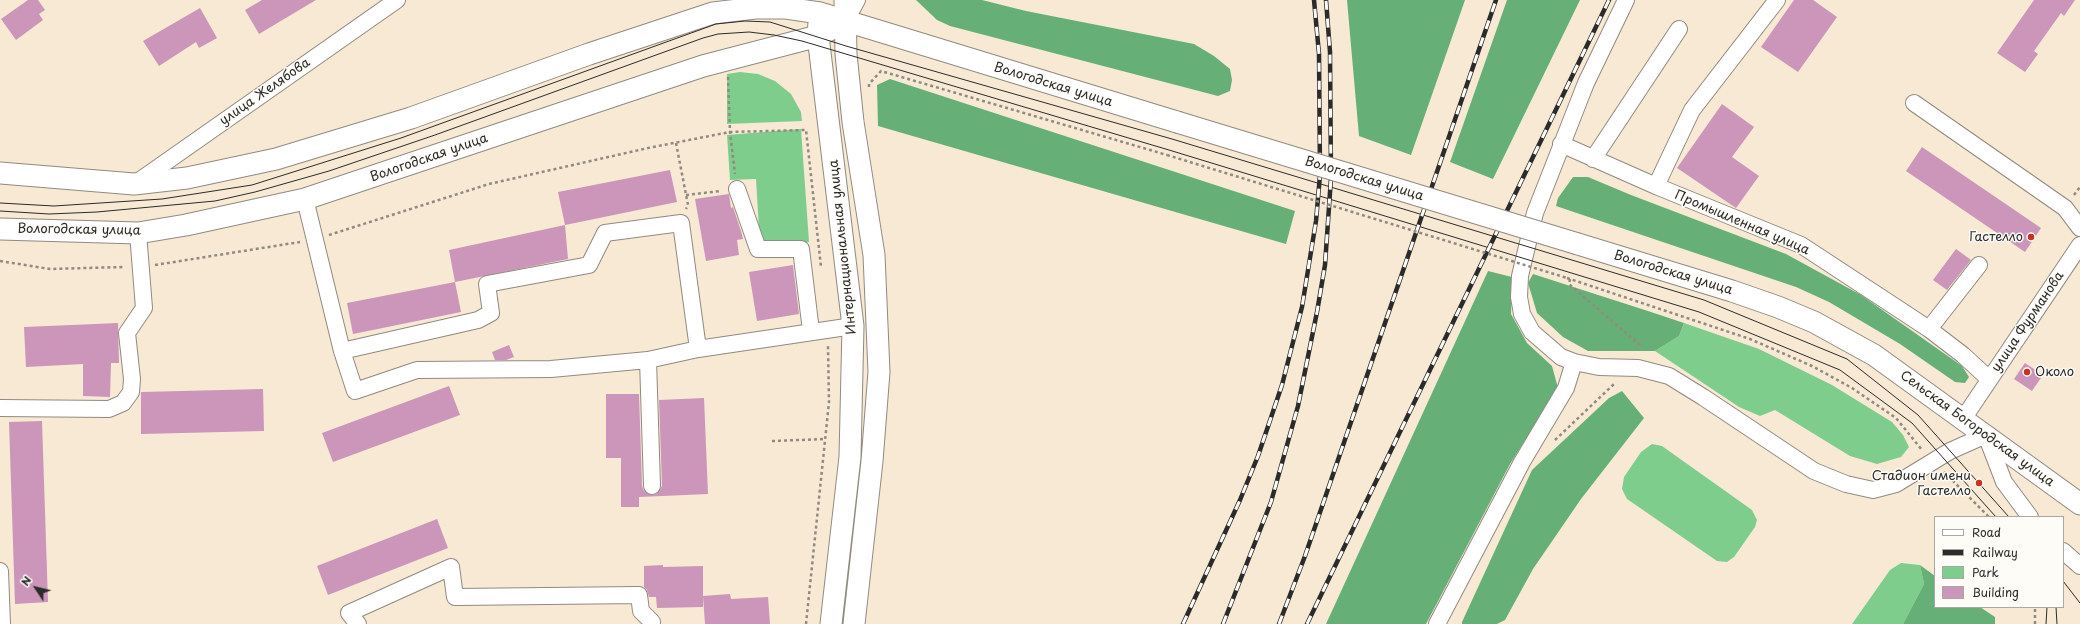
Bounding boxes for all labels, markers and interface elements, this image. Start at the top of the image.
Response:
street label: улица Желябова [217,55,313,129]
street label: Вологодская улица [992,60,1114,110]
street label: Вологодская улица [368,131,490,185]
street label: Вологодская улица [1303,154,1425,204]
street label: Интернациональная улица [826,159,860,335]
street label: Промышленная улица [1672,187,1812,259]
street label: Вологодская улица [17,221,141,239]
place label: Гастелло [1969,229,2023,245]
marker: Гастелло [2026,232,2036,242]
street label: Вологодская улица [1612,248,1734,298]
street label: улица Фурманова [1989,269,2067,375]
place label: Около [2035,364,2074,380]
marker: Около [2022,367,2032,377]
street label: Сельская Богородская улица [1897,368,2057,490]
place label: Стадион имени Гастелло [1872,468,1971,499]
marker: Стадион имени Гастелло [1974,478,1984,488]
legend [1934,516,2064,608]
text: Road [1972,523,2001,541]
text: Railway [1972,543,2018,561]
text: Park [1972,563,1999,581]
north arrow [16,568,56,608]
text: N [16,572,35,589]
text: Building [1972,583,2019,601]

